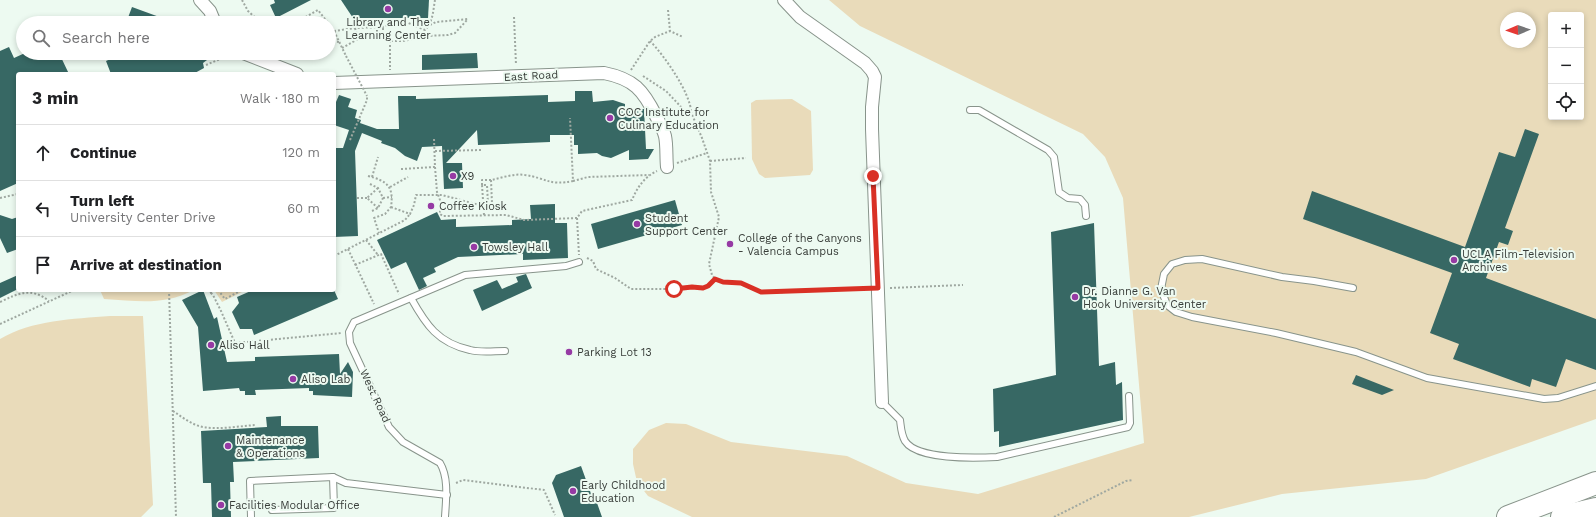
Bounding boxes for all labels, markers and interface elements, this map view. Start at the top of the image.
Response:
marker: Library and The Learning Center [383,4,393,14]
north arrow [1500,12,1536,48]
map controls [1548,12,1584,120]
button: + [1548,12,1584,48]
search box [16,16,336,60]
place label: Library and The Learning Center [345,16,431,42]
icon: search [30,27,52,49]
text: Search here [62,29,150,47]
button: − [1548,48,1584,84]
street label: East Road [504,68,558,84]
button: locate [1548,84,1584,120]
text: 3 min [32,88,78,108]
text: Walk · 180 m [240,91,320,106]
place label: COC Institute for Culinary Education [618,106,719,132]
marker: COC Institute for Culinary Education [605,113,615,123]
icon: ahead [32,142,54,164]
text: Continue [70,144,137,162]
text: 120 m [282,145,320,160]
route end [864,167,882,185]
place label: X9 [461,170,475,183]
marker: X9 [448,171,458,181]
text: Turn left [70,192,134,210]
icon: left [32,198,54,220]
place label: Coffee Kiosk [439,200,507,213]
text: 60 m [287,201,320,216]
marker: Coffee Kiosk [426,201,436,211]
text: University Center Drive [70,210,216,225]
place label: Student Support Center [645,212,728,238]
marker: Student Support Center [632,219,642,229]
place label: College of the Canyons - Valencia Campus [738,232,862,258]
marker: College of the Canyons - Valencia Campus [725,239,735,249]
place label: Towsley Hall [482,241,549,254]
marker: Towsley Hall [469,242,479,252]
place label: UCLA Film-Television Archives [1462,248,1575,274]
icon: arrive [32,254,54,276]
marker: UCLA Film-Television Archives [1449,255,1459,265]
text: Arrive at destination [70,256,222,274]
route start [665,280,683,298]
place label: Dr. Dianne G. Van Hook University Center [1083,285,1207,311]
marker: Dr. Dianne G. Van Hook University Center [1070,292,1080,302]
place label: Aliso Hall [219,339,270,352]
marker: Aliso Hall [206,340,216,350]
place label: Parking Lot 13 [577,346,652,359]
marker: Parking Lot 13 [564,347,574,357]
street label: West Road [357,367,393,425]
place label: Aliso Lab [301,373,351,386]
marker: Aliso Lab [288,374,298,384]
place label: Maintenance & Operations [236,434,305,460]
marker: Maintenance & Operations [223,441,233,451]
place label: Early Childhood Education [581,479,665,505]
marker: Early Childhood Education [568,486,578,496]
place label: Facilities Modular Office [229,499,360,512]
marker: Facilities Modular Office [216,500,226,510]

